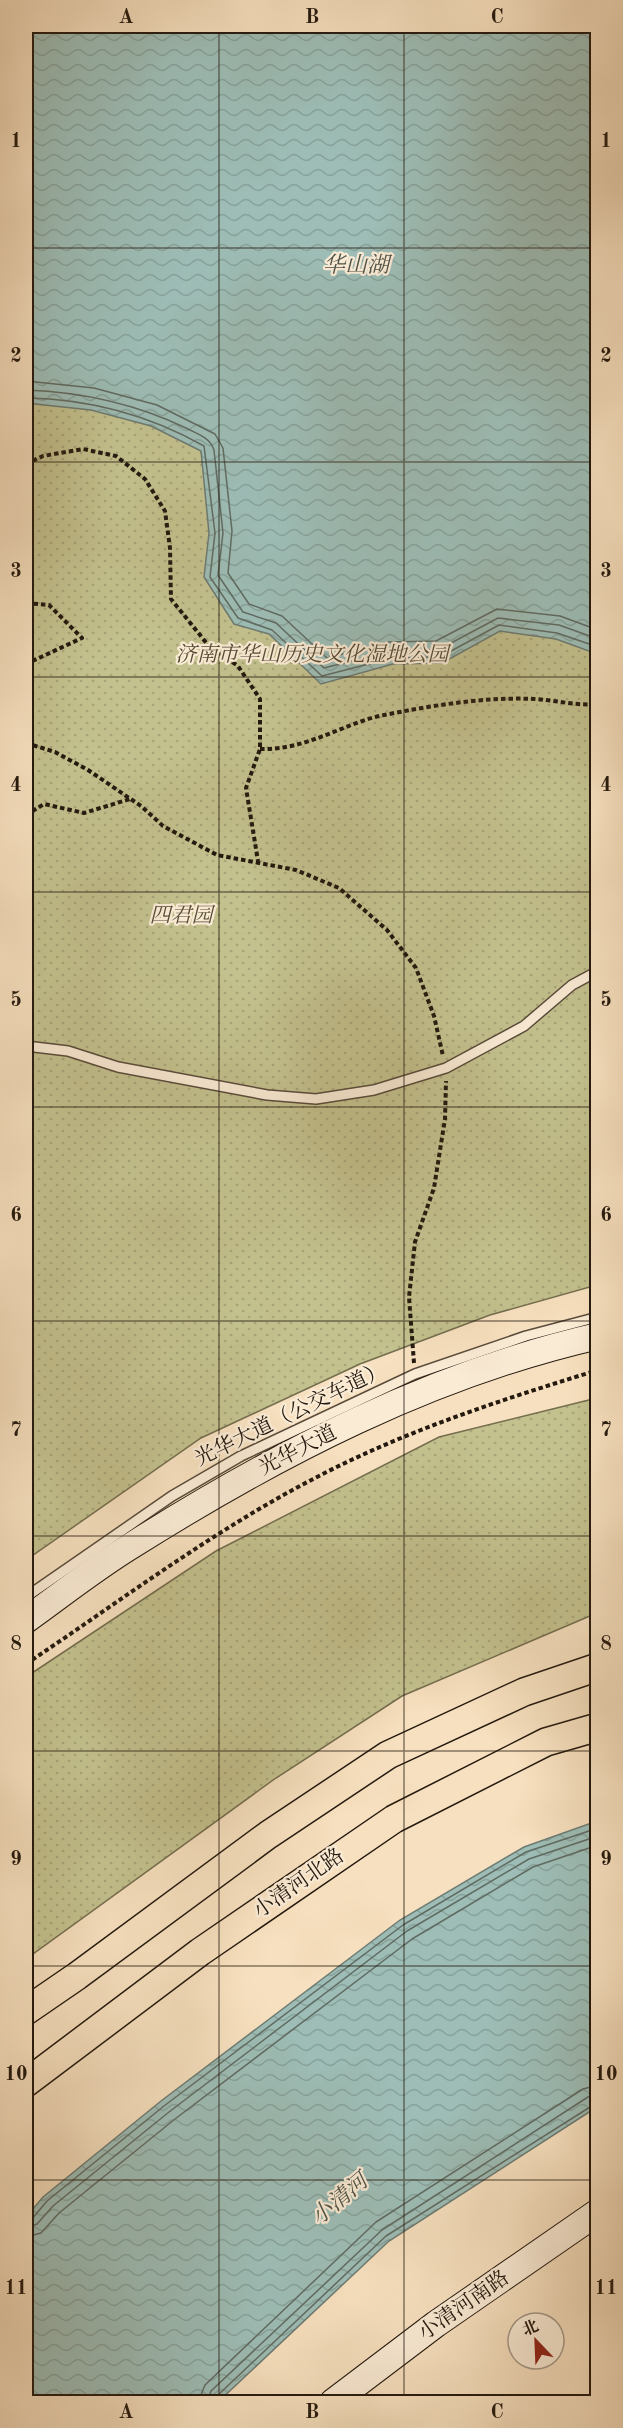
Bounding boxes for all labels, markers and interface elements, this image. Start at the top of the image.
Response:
text: A [118,8,134,28]
text: B [305,8,319,28]
text: C [490,8,504,28]
text: 1 [10,132,22,152]
text: 1 [600,132,612,152]
water label: 华山湖 [323,253,393,277]
text: 2 [10,347,22,367]
text: 2 [600,347,612,367]
text: 3 [10,562,22,582]
text: 3 [600,562,612,582]
park label: 济南市华山历史文化湿地公园 [176,643,451,666]
text: 4 [10,776,22,796]
text: 4 [600,776,612,796]
park label: 四君园 [150,904,215,927]
text: 5 [10,990,22,1011]
text: 5 [600,990,612,1011]
text: 6 [10,1206,22,1226]
text: 6 [600,1206,612,1226]
street label: 光华大道（公交车道） [191,1358,391,1472]
text: 7 [10,1421,22,1441]
street label: 光华大道 [255,1421,341,1481]
text: 7 [600,1421,612,1441]
text: 8 [10,1635,22,1655]
text: 8 [600,1635,612,1655]
street label: 小清河北路 [249,1844,348,1923]
text: 9 [10,1850,22,1870]
text: 9 [600,1850,612,1870]
text: 10 [4,2065,28,2085]
text: 10 [594,2065,618,2085]
water label: 小清河 [306,2166,375,2230]
street label: 小清河南路 [414,2266,513,2345]
text: 11 [4,2279,28,2299]
text: 11 [594,2279,618,2299]
north arrow [506,2311,566,2371]
text: 北 [520,2317,541,2340]
text: A [118,2403,134,2423]
text: B [305,2403,319,2423]
text: C [490,2403,504,2423]

